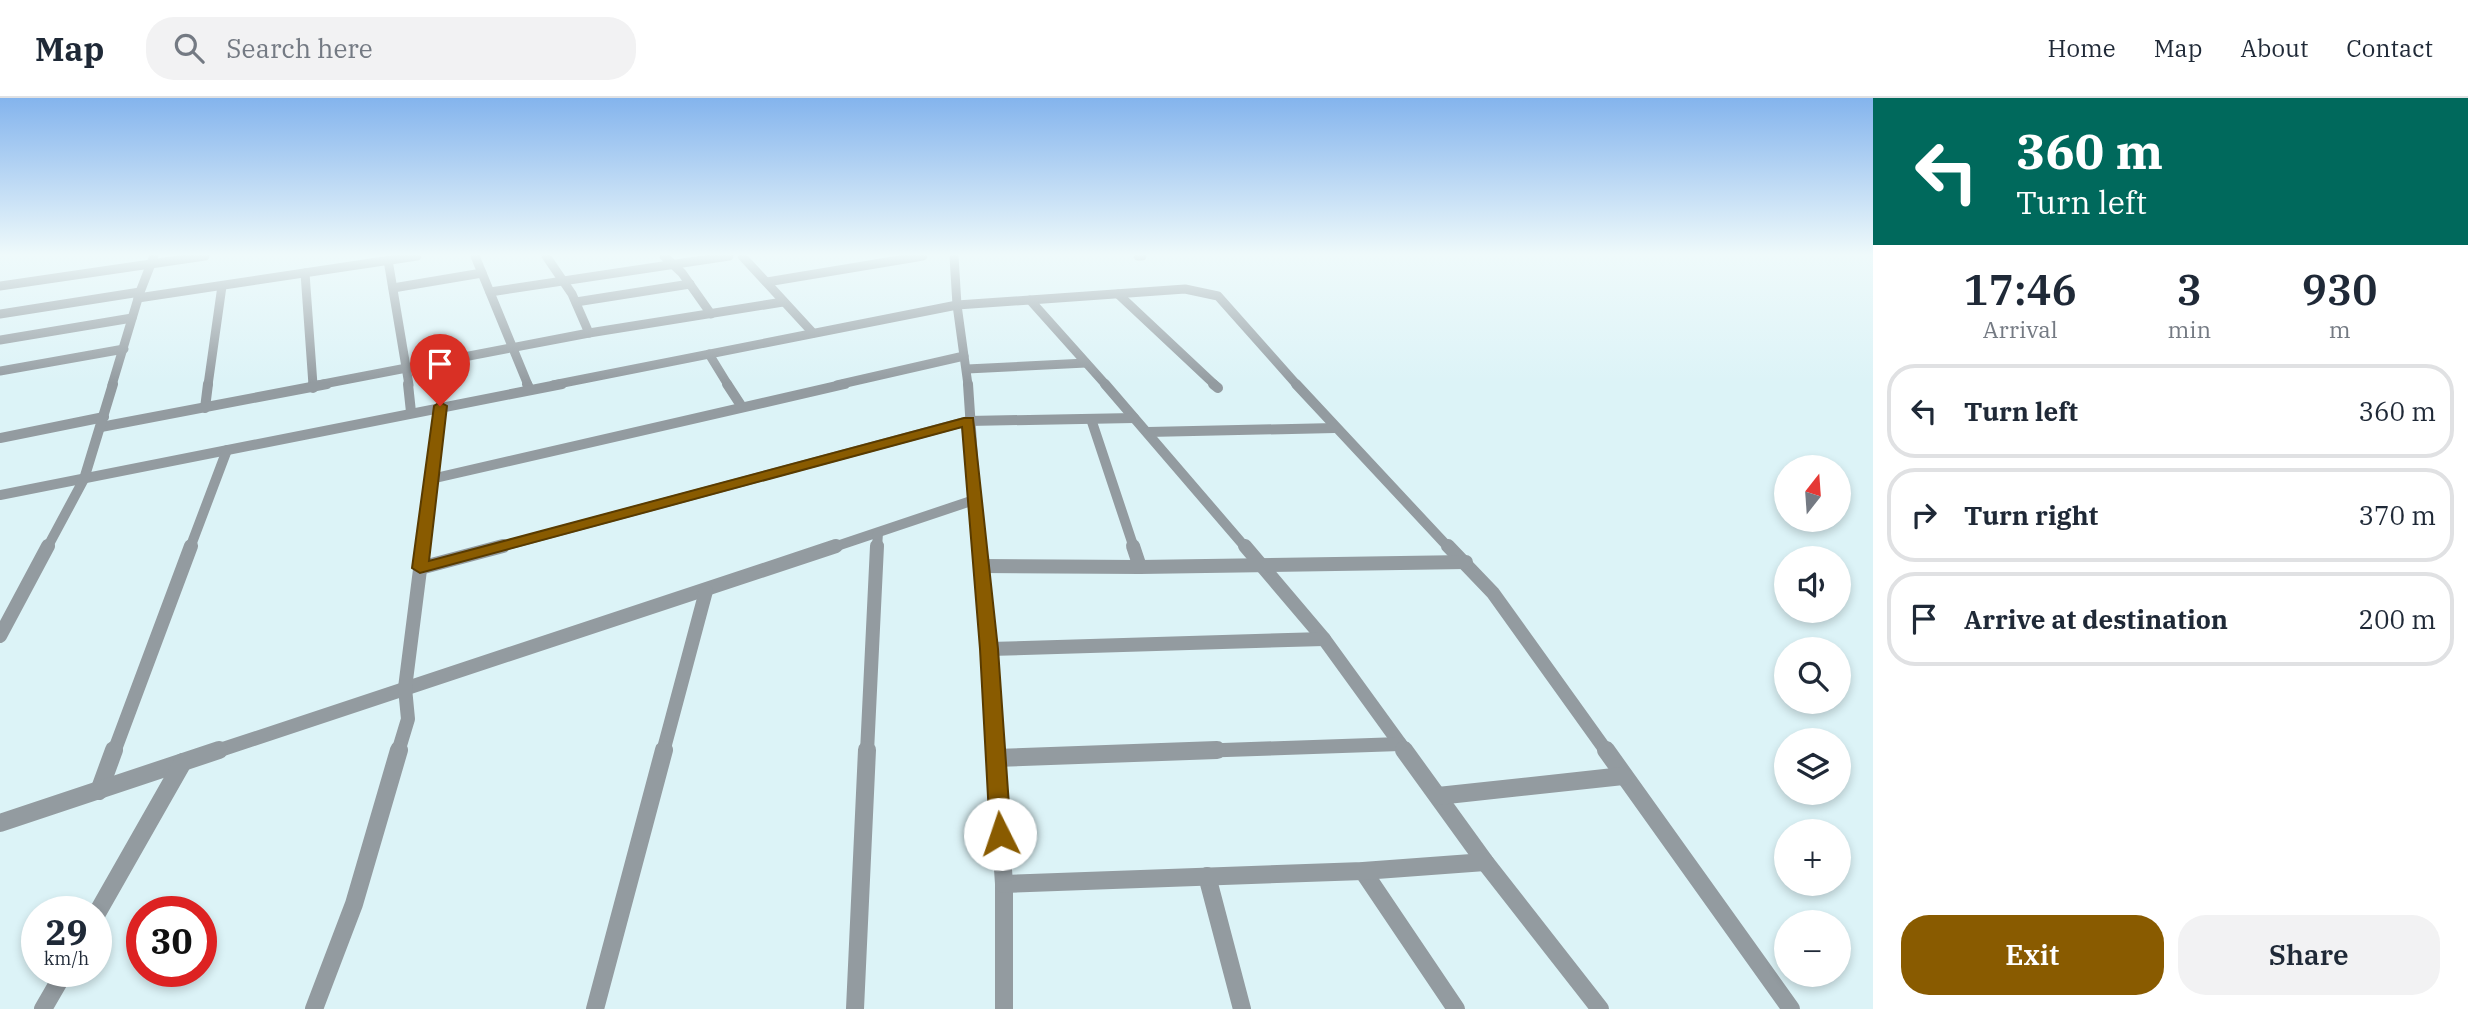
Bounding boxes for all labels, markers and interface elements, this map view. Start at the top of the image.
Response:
search box [146,17,636,80]
text: Map [35,27,104,70]
icon: search [170,29,208,67]
text: Search here [226,31,373,65]
text: Home [2048,32,2116,64]
text: Map [2154,32,2202,64]
text: About [2240,32,2308,64]
text: Contact [2346,32,2433,64]
text: 360 m [2016,119,2163,182]
icon: left [1901,126,1992,217]
text: Turn left [2016,181,2147,223]
text: 17:46 [1964,262,2077,317]
text: 3 [2177,262,2202,317]
text: 930 [2302,262,2377,317]
text: Arrival [1983,314,2058,344]
text: min [2167,314,2211,344]
text: m [2329,314,2351,344]
pin [410,334,470,406]
icon: arrive [421,345,459,383]
icon: left [1905,392,1943,430]
text: Turn left [1964,394,2078,428]
text: 360 m [2358,394,2436,428]
north arrow [1774,455,1852,532]
map controls [1774,455,1851,987]
icon: right [1905,496,1943,534]
text: Turn right [1964,498,2098,532]
text: 370 m [2358,498,2436,532]
button: sound [1774,546,1851,623]
icon: arrive [1905,600,1943,638]
text: Arrive at destination [1964,602,2228,636]
text: 200 m [2358,602,2436,636]
button: search [1774,637,1851,714]
button: layers [1774,728,1851,805]
position arrow [963,797,1037,871]
button: + [1774,819,1851,896]
speed limit sign: 30 [126,896,217,987]
text: 29 [45,909,88,955]
button: − [1774,910,1851,987]
button: Exit [1901,915,2164,995]
button: Share [2178,915,2440,995]
text: km/h [44,947,89,970]

